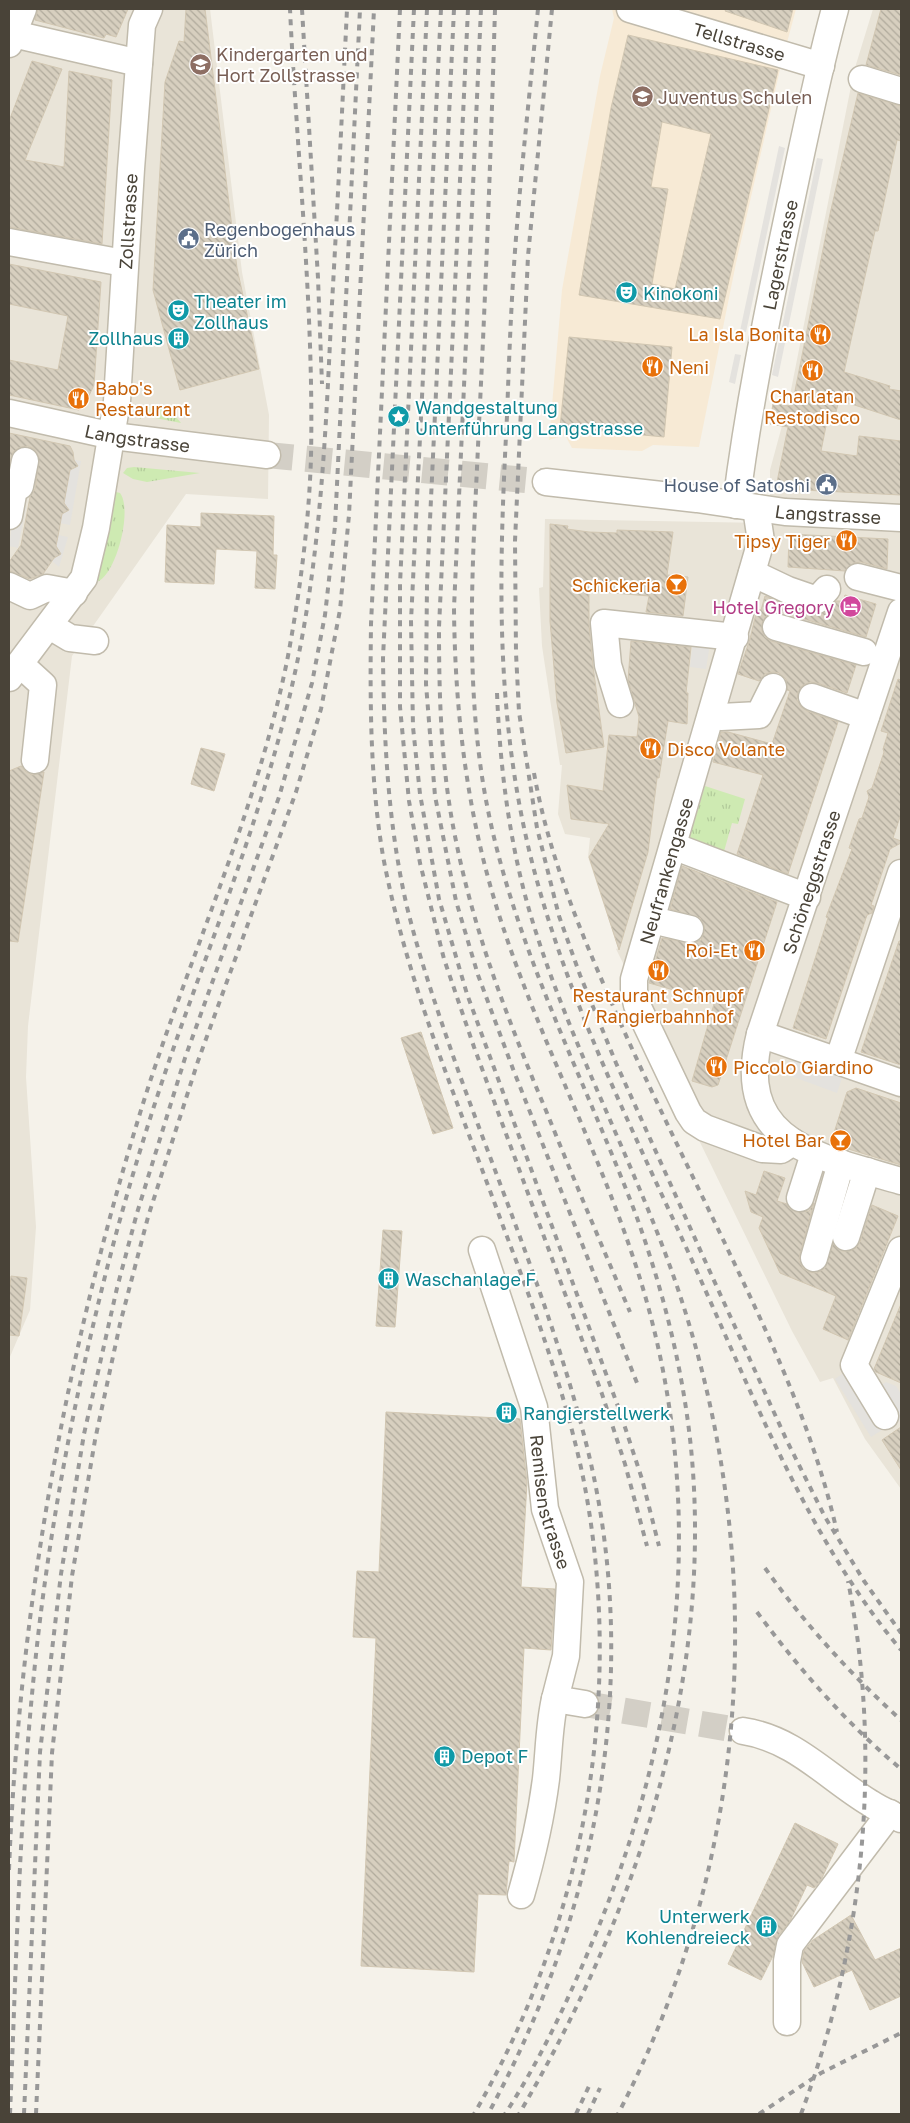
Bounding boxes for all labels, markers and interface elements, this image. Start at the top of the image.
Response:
street label: Tellstrasse [691,17,788,66]
place label: Kindergarten und Hort Zollstrasse [216,43,368,86]
school or university icon: Kindergarten und Hort Zollstrasse [188,52,212,76]
school or university icon: Juventus Schulen [630,85,654,109]
place label: Juventus Schulen [658,86,812,108]
street label: Zollstrasse [114,173,142,270]
street label: Lagerstrasse [758,198,802,312]
place label: Regenbogenhaus Zürich [204,218,355,261]
public building icon: Regenbogenhaus Zürich [176,227,200,251]
theatre icon: Kinokoni [615,281,639,305]
place label: Kinokoni [643,282,719,304]
place label: Theater im Zollhaus [194,290,287,333]
theatre icon: Theater im Zollhaus [166,299,190,323]
restaurant icon: La Isla Bonita [809,322,833,346]
place label: La Isla Bonita [688,323,805,345]
building icon: Zollhaus [167,326,191,350]
place label: Zollhaus [89,327,163,349]
restaurant icon: Neni [641,355,665,379]
place label: Neni [669,356,709,378]
restaurant icon: Charlatan Restodisco [800,359,824,383]
place label: Babo's Restaurant [95,377,190,420]
place label: Charlatan Restodisco [764,385,860,428]
restaurant icon: Babo's Restaurant [67,386,91,410]
place label: Wandgestaltung Unterführung Langstrasse [415,396,643,439]
place icon: Wandgestaltung Unterführung Langstrasse [387,405,411,429]
street label: Langstrasse [83,419,191,456]
public building icon: House of Satoshi [814,473,838,497]
place label: House of Satoshi [664,474,810,496]
street label: Langstrasse [774,500,882,528]
restaurant icon: Tipsy Tiger [834,529,858,553]
place label: Tipsy Tiger [734,530,830,552]
bar icon: Schickeria [665,573,689,597]
place label: Schickeria [572,574,661,596]
hotel icon: Hotel Gregory [838,595,862,619]
place label: Hotel Gregory [712,596,834,618]
restaurant icon: Disco Volante [639,737,663,761]
place label: Disco Volante [667,738,785,760]
street label: Neufrankengasse [635,795,697,947]
street label: Schöneggstrasse [777,807,845,957]
restaurant icon: Roi-Et [742,938,766,962]
place label: Roi-Et [685,939,738,961]
restaurant icon: Restaurant Schnupf / Rangierbahnhof [646,958,670,982]
place label: Restaurant Schnupf / Rangierbahnhof [572,984,744,1027]
restaurant icon: Piccolo Giardino [705,1055,729,1079]
place label: Piccolo Giardino [733,1056,873,1078]
bar icon: Hotel Bar [828,1128,852,1152]
place label: Hotel Bar [742,1129,824,1151]
building icon: Waschanlage F [377,1267,401,1291]
place label: Waschanlage F [405,1268,536,1290]
building icon: Rangierstellwerk [495,1401,519,1425]
place label: Rangierstellwerk [523,1402,670,1424]
street label: Remisenstrasse [526,1433,576,1572]
building icon: Depot F [433,1744,457,1768]
place label: Depot F [461,1745,528,1767]
place label: Unterwerk Kohlendreieck [625,1905,750,1948]
building icon: Unterwerk Kohlendreieck [754,1914,778,1938]

